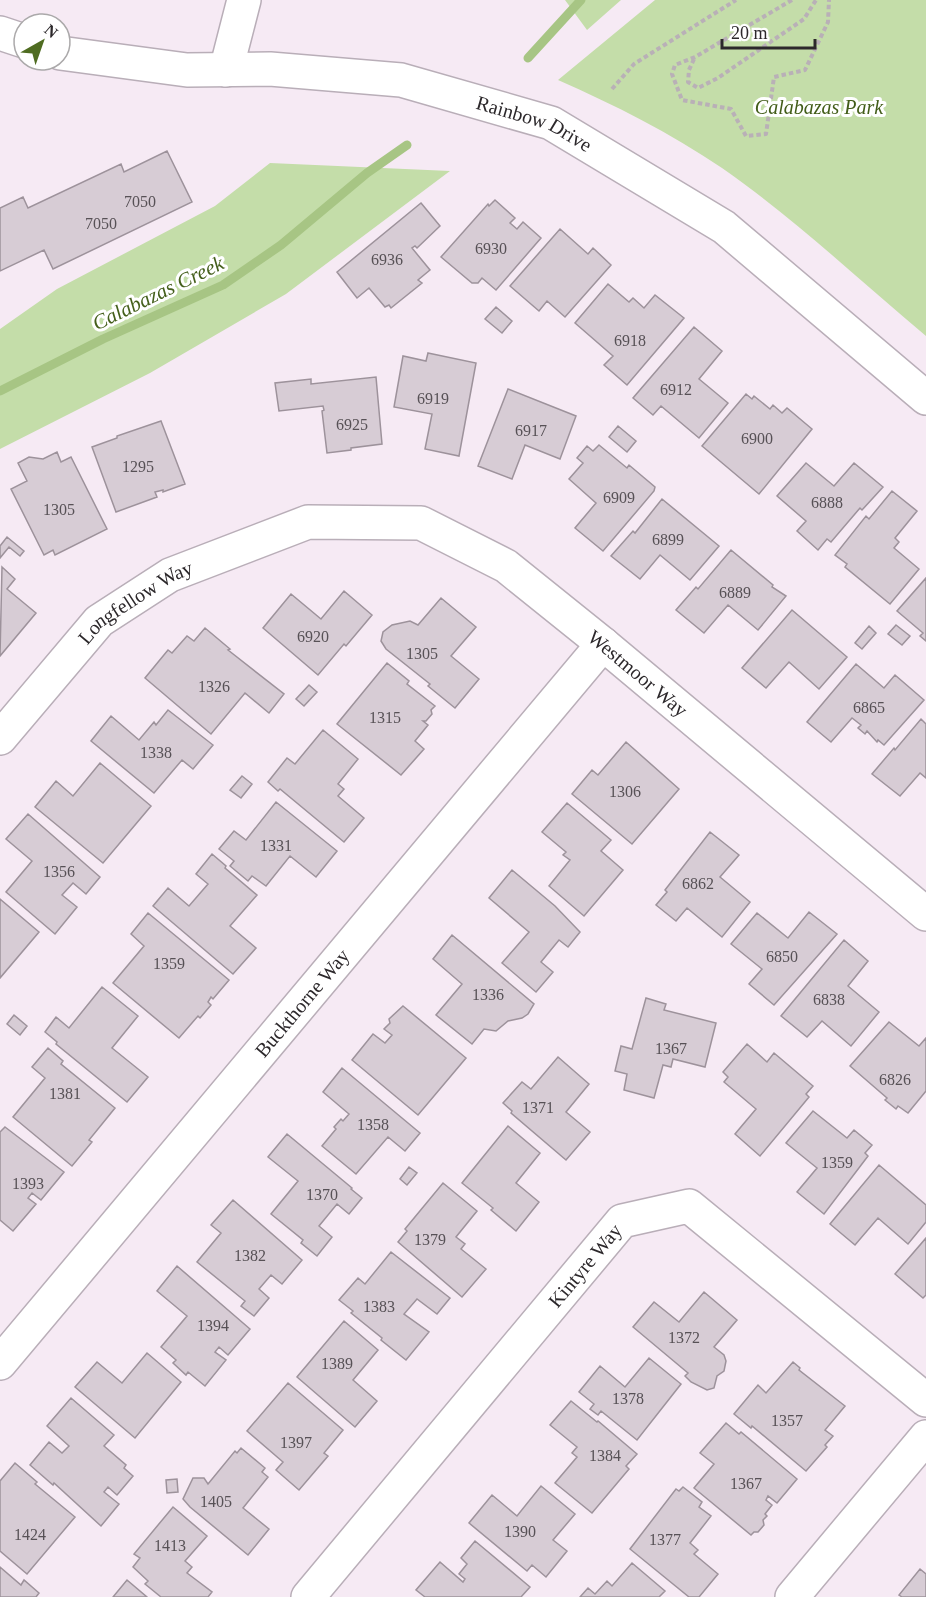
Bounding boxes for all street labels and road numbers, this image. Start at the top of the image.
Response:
street label: Rainbow Drive [474,91,596,156]
street label: Longfellow Way [74,556,196,648]
street label: Westmoor Way [584,626,692,722]
street label: Buckthorne Way [250,944,354,1061]
street label: Kintyre Way [544,1219,627,1312]

